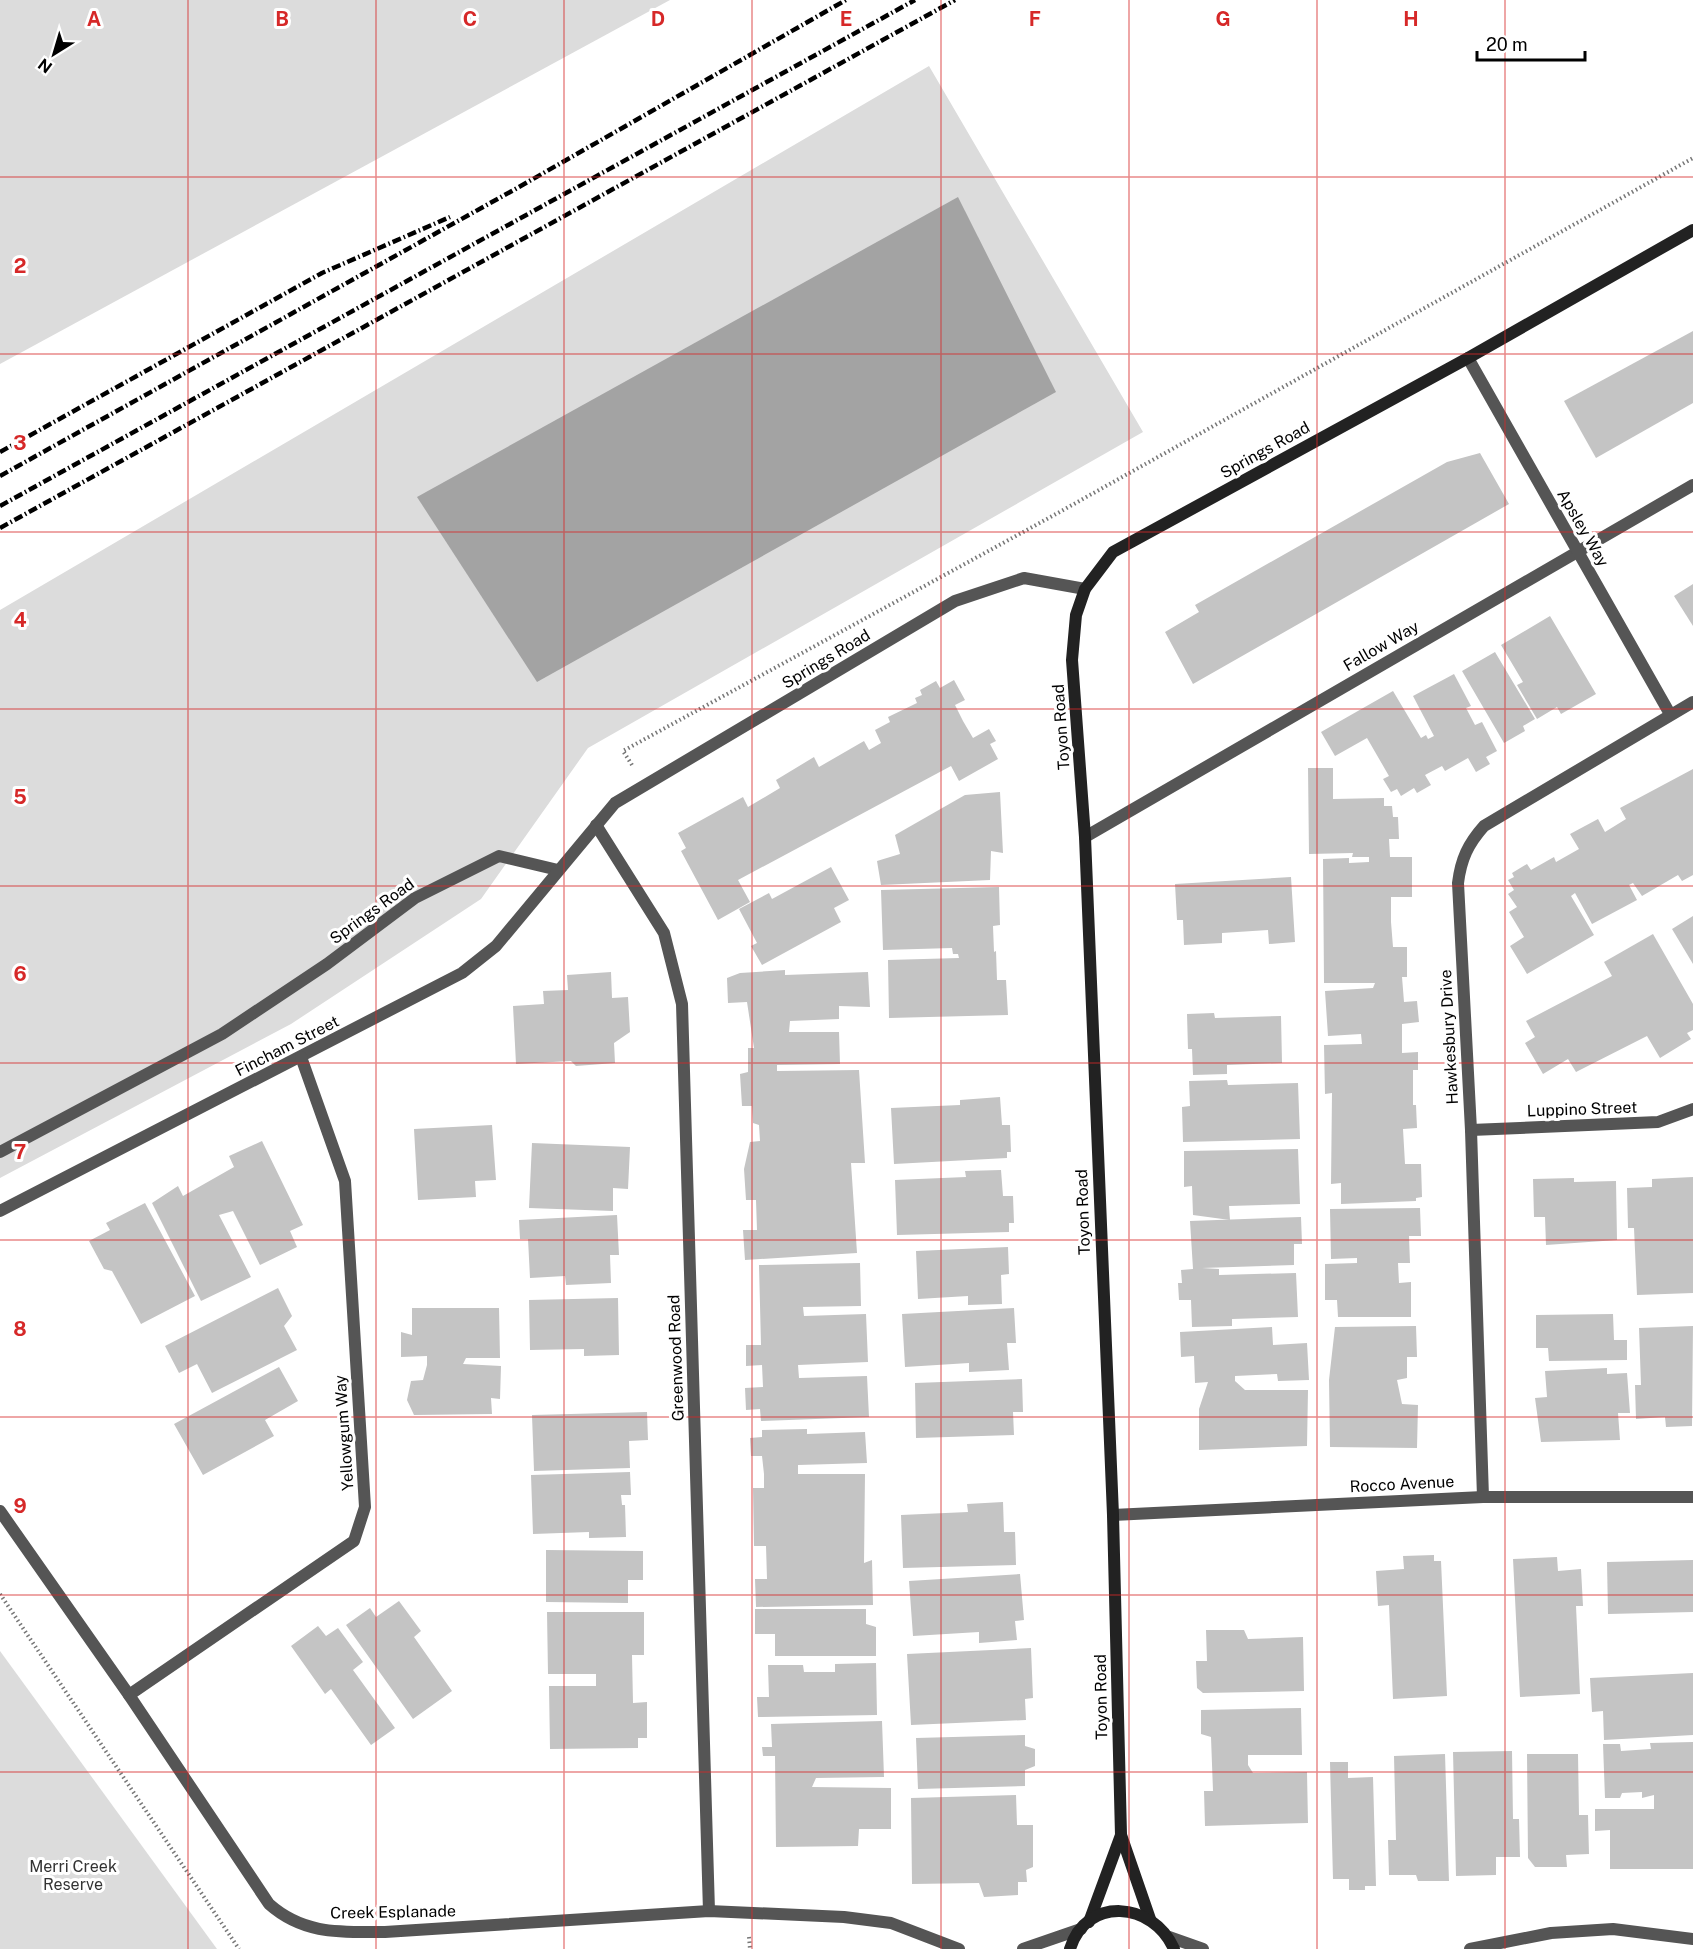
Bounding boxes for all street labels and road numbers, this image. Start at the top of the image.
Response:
street label: Springs Road [1217,418,1313,482]
street label: Apsley Way [1553,486,1613,570]
street label: Fallow Way [1340,617,1422,675]
street label: Springs Road [779,625,873,693]
street label: Toyon Road [1049,684,1073,770]
street label: Springs Road [326,874,418,948]
street label: Hawkesbury Drive [1436,969,1462,1105]
street label: Fincham Street [232,1012,342,1080]
street label: Luppino Street [1526,1098,1638,1120]
street label: Toyon Road [1072,1169,1094,1255]
street label: Greenwood Road [664,1294,688,1422]
street label: Yellowgum Way [330,1374,358,1492]
street label: Rocco Avenue [1349,1472,1455,1496]
street label: Toyon Road [1091,1654,1111,1740]
street label: Creek Esplanade [330,1901,456,1923]

